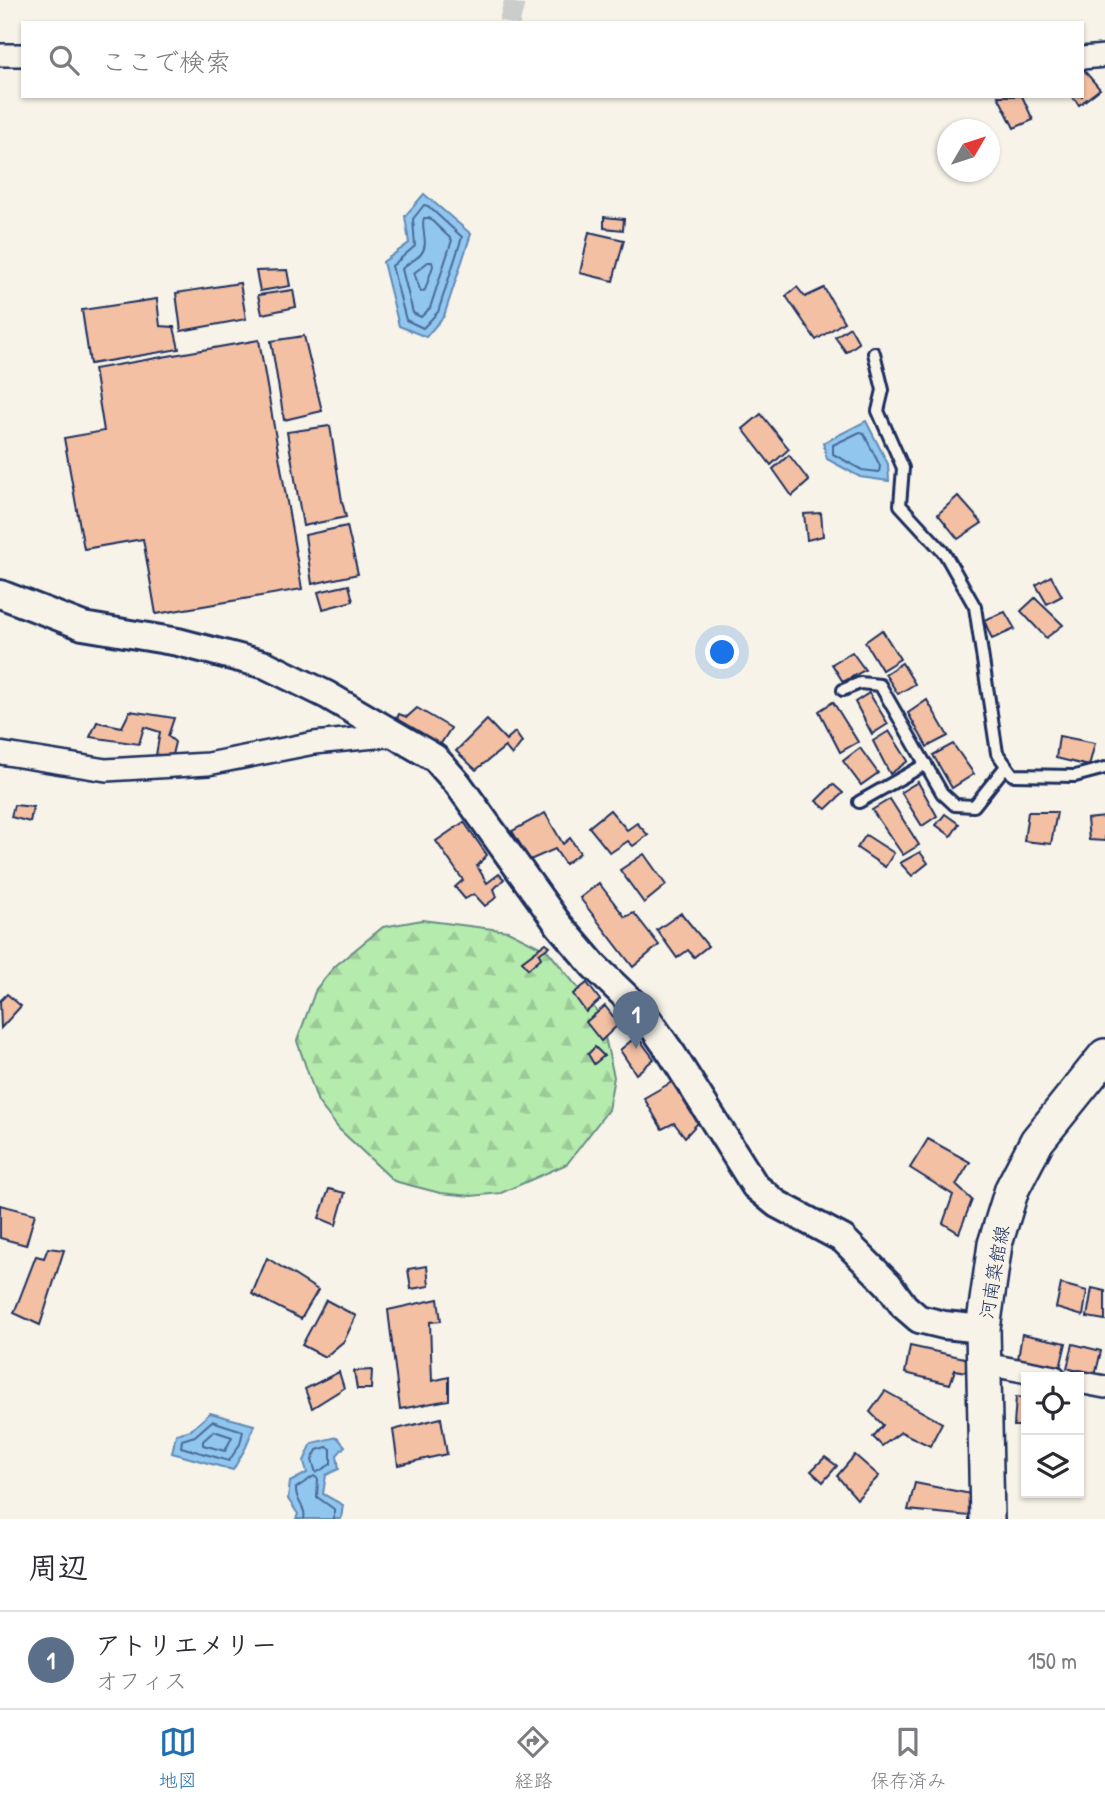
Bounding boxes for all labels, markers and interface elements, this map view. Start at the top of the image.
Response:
search box [21,21,1084,98]
icon: search [45,41,83,79]
text: ここで検索 [101,44,231,79]
north arrow [937,119,1000,182]
your location [705,635,739,669]
pin: 1 [613,991,659,1049]
street label: 河南築館線 [973,1223,1015,1321]
map controls [1021,1372,1084,1498]
button: locate [1021,1372,1084,1435]
button: layers [1021,1435,1084,1498]
text: 周辺 [28,1547,88,1587]
text: アトリエメリー [95,1627,277,1662]
text: 1 [47,1645,55,1676]
text: 150 m [1028,1645,1077,1676]
text: オフィス [95,1665,187,1696]
tab: 地図 [159,1723,197,1793]
tab: 経路 [514,1723,552,1793]
tab: 保存済み [870,1723,946,1793]

